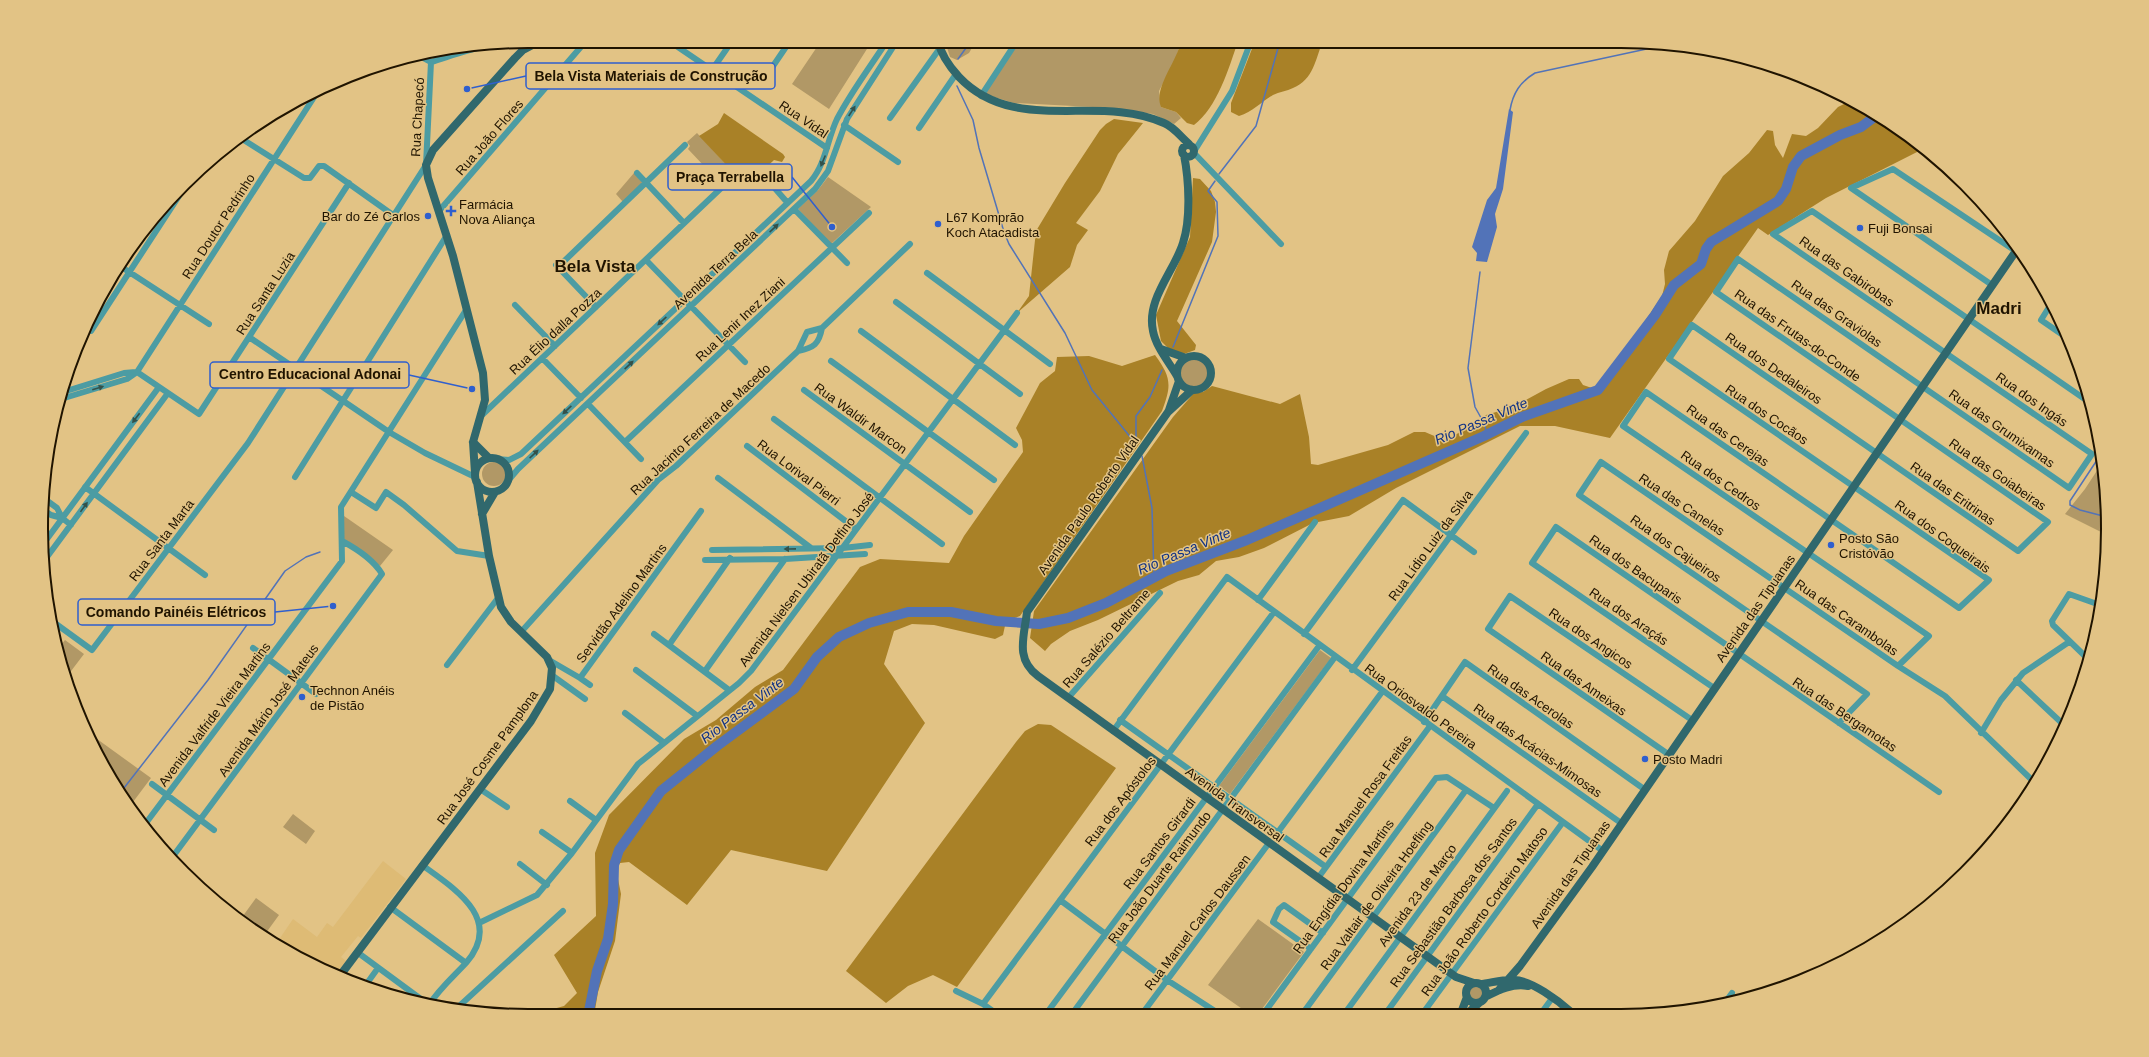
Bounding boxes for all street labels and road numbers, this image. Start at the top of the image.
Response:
street label: Rua Chapecó [408,77,427,157]
street label: Rua João Flores [452,96,527,178]
street label: Rua Vidal [776,98,831,141]
street label: Rua Doutor Pedrinho [179,171,258,282]
street label: Avenida Terra Bela [670,226,761,312]
street label: Rua das Gabirobas [1797,233,1897,310]
street label: Rua Santa Luzia [233,248,298,338]
street label: Rua Lenir Inez Ziani [693,274,788,365]
street label: Rua das Graviolas [1789,277,1885,351]
street label: Rua Élio dalla Pozza [506,284,605,378]
street label: Rua das Frutas-do-Conde [1732,286,1864,385]
street label: Rua dos Dedaleiros [1723,330,1825,408]
street label: Rua Jacinto Ferreira de Macedo [627,361,773,498]
street label: Rua dos Ingás [1993,369,2071,430]
street label: Rua Waldir Marcon [811,380,910,457]
street label: Rua dos Cocãos [1723,381,1811,448]
street label: Rua das Grumixamas [1946,386,2058,471]
street label: Rua das Cerejas [1684,401,1772,470]
street label: Avenida Paulo Roberto Vidal [1035,433,1142,577]
street label: Rua das Goiabeiras [1946,435,2049,514]
street label: Rua Lorival Pierri [754,436,843,508]
street label: Rua dos Cedros [1678,447,1764,514]
street label: Rua das Eritrinas [1908,459,1998,528]
street label: Rua das Canelas [1636,470,1728,539]
street label: Rua Lídio Luiz da Silva [1385,486,1476,603]
street label: Avenida Nielsen Ubiratã Delfino José [736,489,877,669]
street label: Rua Santa Marta [126,496,197,584]
street label: Rua dos Coqueirais [1892,497,1994,576]
street label: Rua dos Cajueiros [1628,512,1724,586]
street label: Rua dos Bacuparis [1586,532,1685,607]
street label: Servidão Adelino Martins [573,540,670,666]
street label: Avenida das Tipuanas [1713,551,1798,665]
street label: Rua das Carambolas [1792,576,1901,659]
street label: Rua dos Araçás [1586,585,1671,649]
street label: Rua Salézio Beltrame [1059,586,1153,691]
street label: Rua dos Angicos [1546,605,1636,672]
street label: Avenida Valfride Vieira Martins [155,639,274,789]
street label: Avenida Mário José Mateus [215,641,322,779]
street label: Rua das Ameixas [1538,648,1630,719]
street label: Rua Oriosvaldo Pereira [1362,661,1480,753]
street label: Rua das Acerolas [1485,661,1577,732]
street label: Rua das Bergamotas [1790,674,1900,755]
street label: Rua José Cosme Pamplona [434,687,541,827]
street label: Rua das Acácias-Mimosas [1471,700,1605,801]
street label: Rua Manuel Rosa Freitas [1316,732,1415,860]
street label: Rua dos Apóstolos [1082,753,1159,849]
street label: Avenida Transversal [1183,764,1287,845]
street label: Rua Santos Girardi [1120,795,1199,892]
street label: Rua João Duarte Raimundo [1105,808,1214,946]
street label: Rua Sebastião Barbosa dos Santos [1387,814,1520,990]
street label: Rua Engídia Dovina Martins [1290,816,1397,956]
street label: Avenida das Tipuanas [1528,817,1613,931]
street label: Rua Valtair de Oliveira Hoefling [1317,818,1435,973]
street label: Rua João Roberto Cordeiro Matoso [1418,824,1551,999]
street label: Avenida 23 de Março [1375,841,1460,949]
street label: Rua Manuel Carlos Daussen [1141,851,1253,993]

